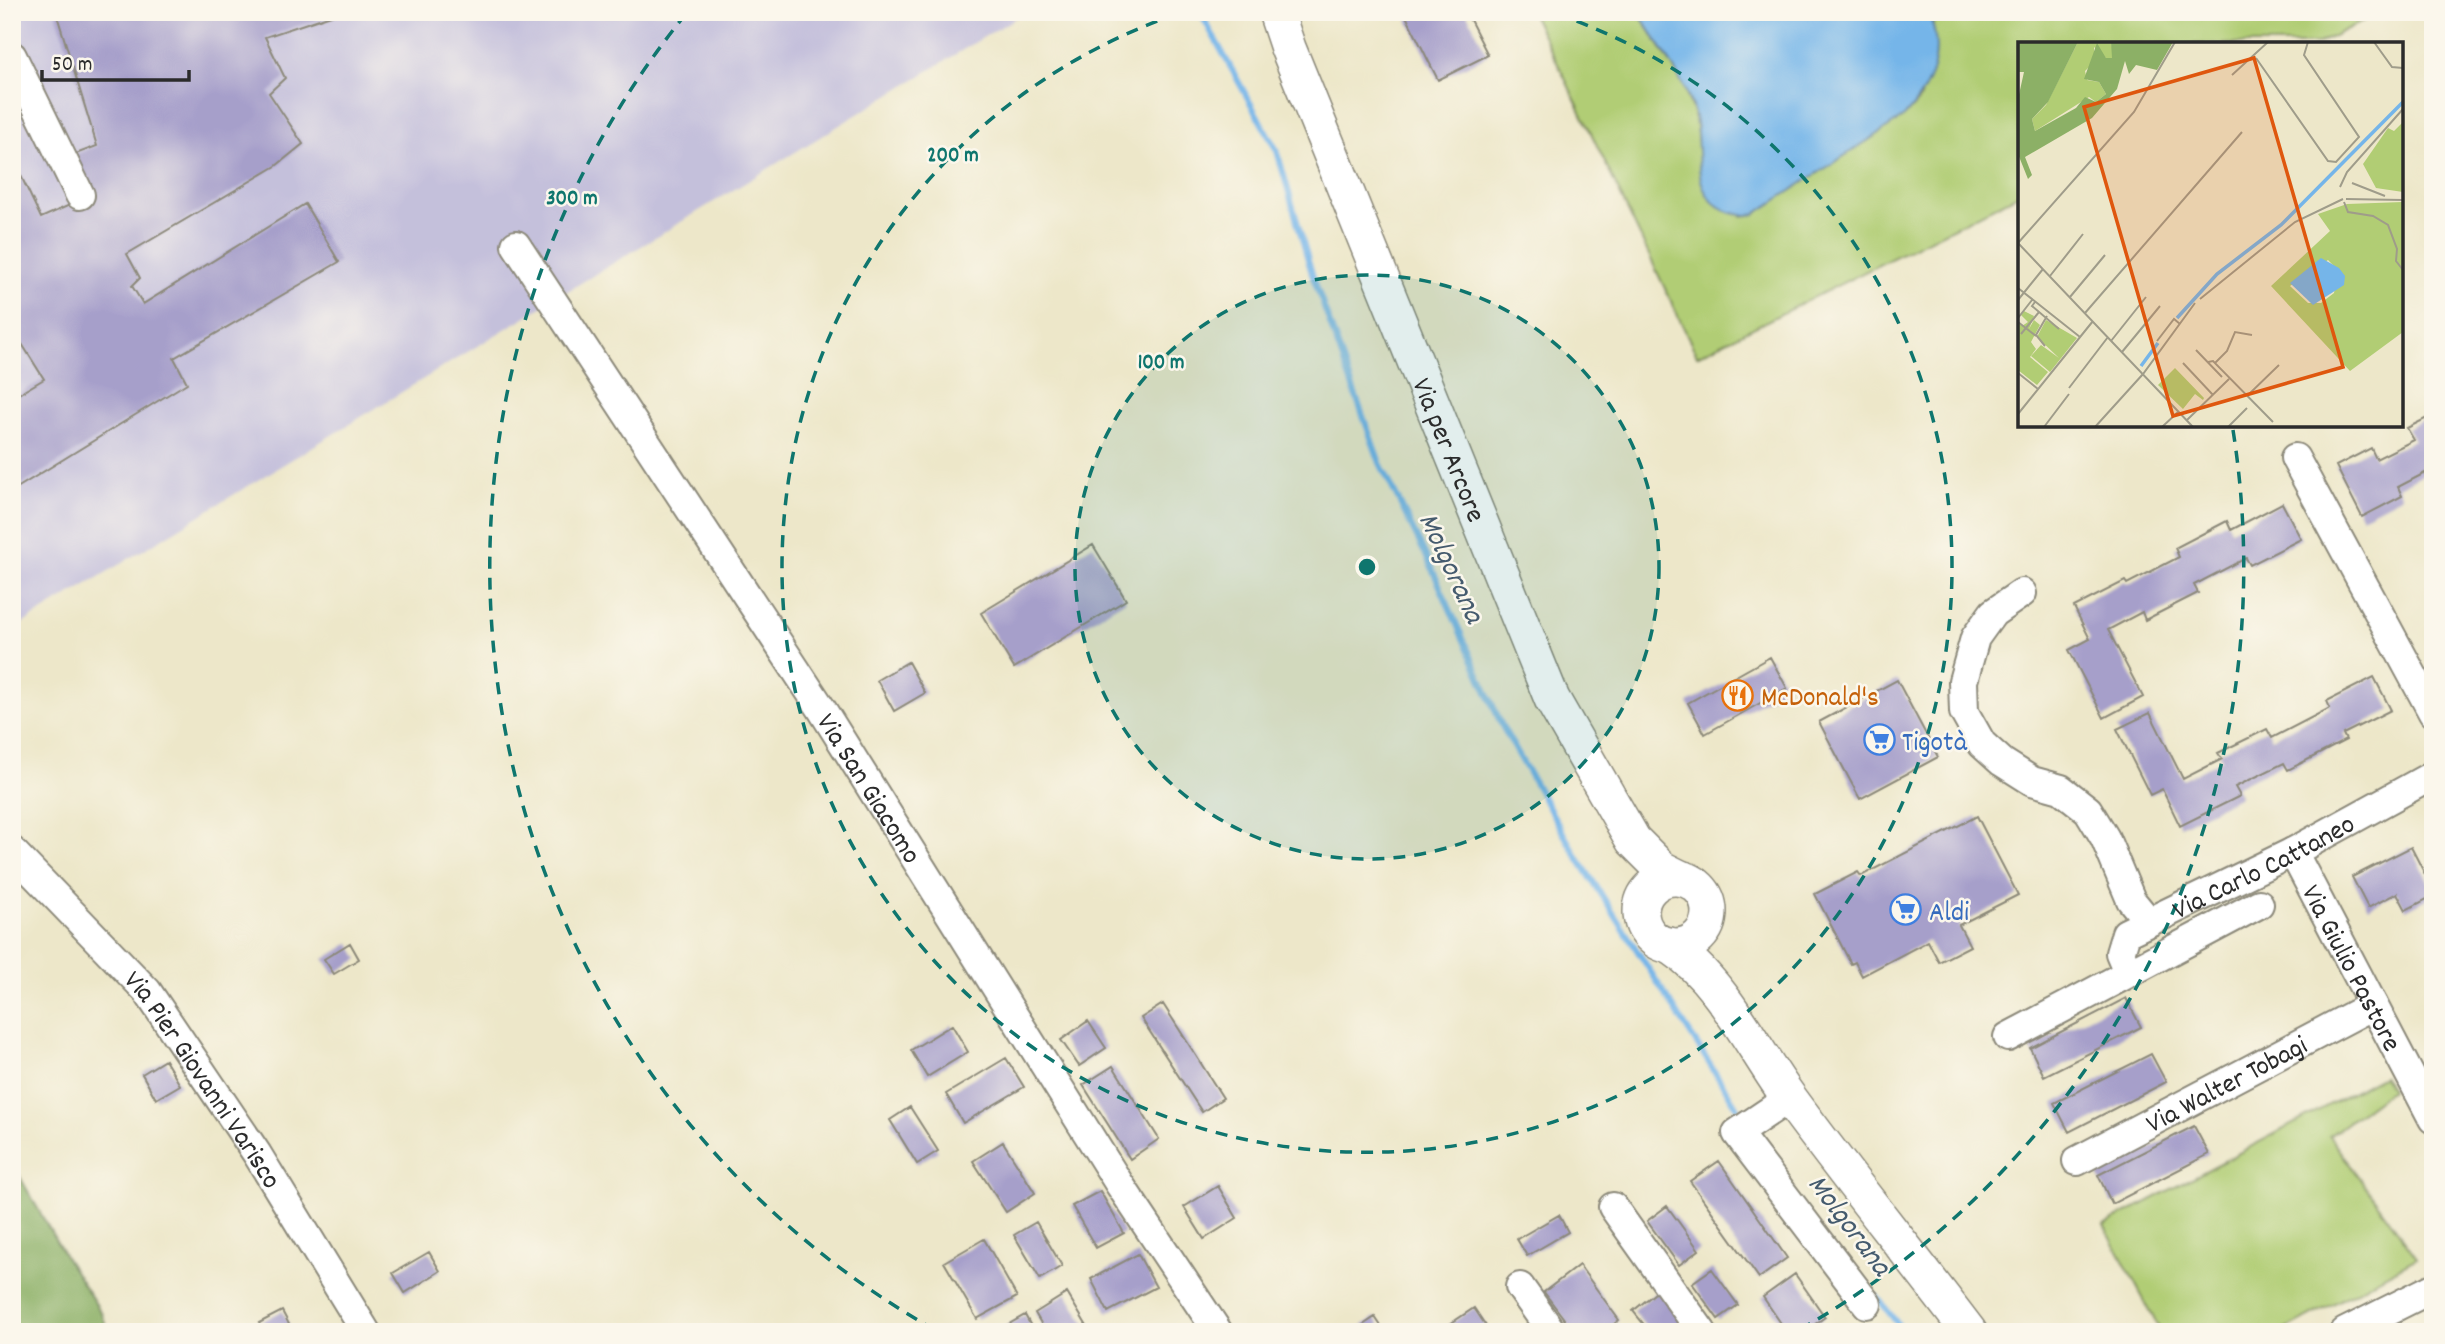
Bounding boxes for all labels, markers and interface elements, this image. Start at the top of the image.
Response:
scale bar [42,38,189,82]
inset map [2018,42,2403,427]
text: 50 m [52,51,92,81]
text: 200 m [927,142,979,172]
text: 300 m [546,185,598,215]
text: 100 m [1138,349,1184,379]
street label: Via per Arcore [1399,373,1493,529]
water label: Molgorana [1405,506,1494,633]
centre of rings [1355,555,1379,579]
restaurant icon: McDonald's [1721,678,1755,712]
place label: McDonald's [1761,680,1879,720]
street label: Via San Giacomo [804,707,929,873]
supermarket icon: Tigotà [1862,723,1896,757]
place label: Tigotà [1902,725,1967,765]
street label: Via Carlo Cattaneo [2167,807,2364,933]
street label: Via Giulio Pastore [2289,879,2409,1060]
supermarket icon: Aldi [1889,893,1923,927]
place label: Aldi [1929,895,1969,935]
street label: Via Pier Giovanni Varisco [112,963,289,1198]
street label: Via Walter Tobagi [2140,1028,2316,1146]
water label: Molgorana [1795,1167,1901,1288]

